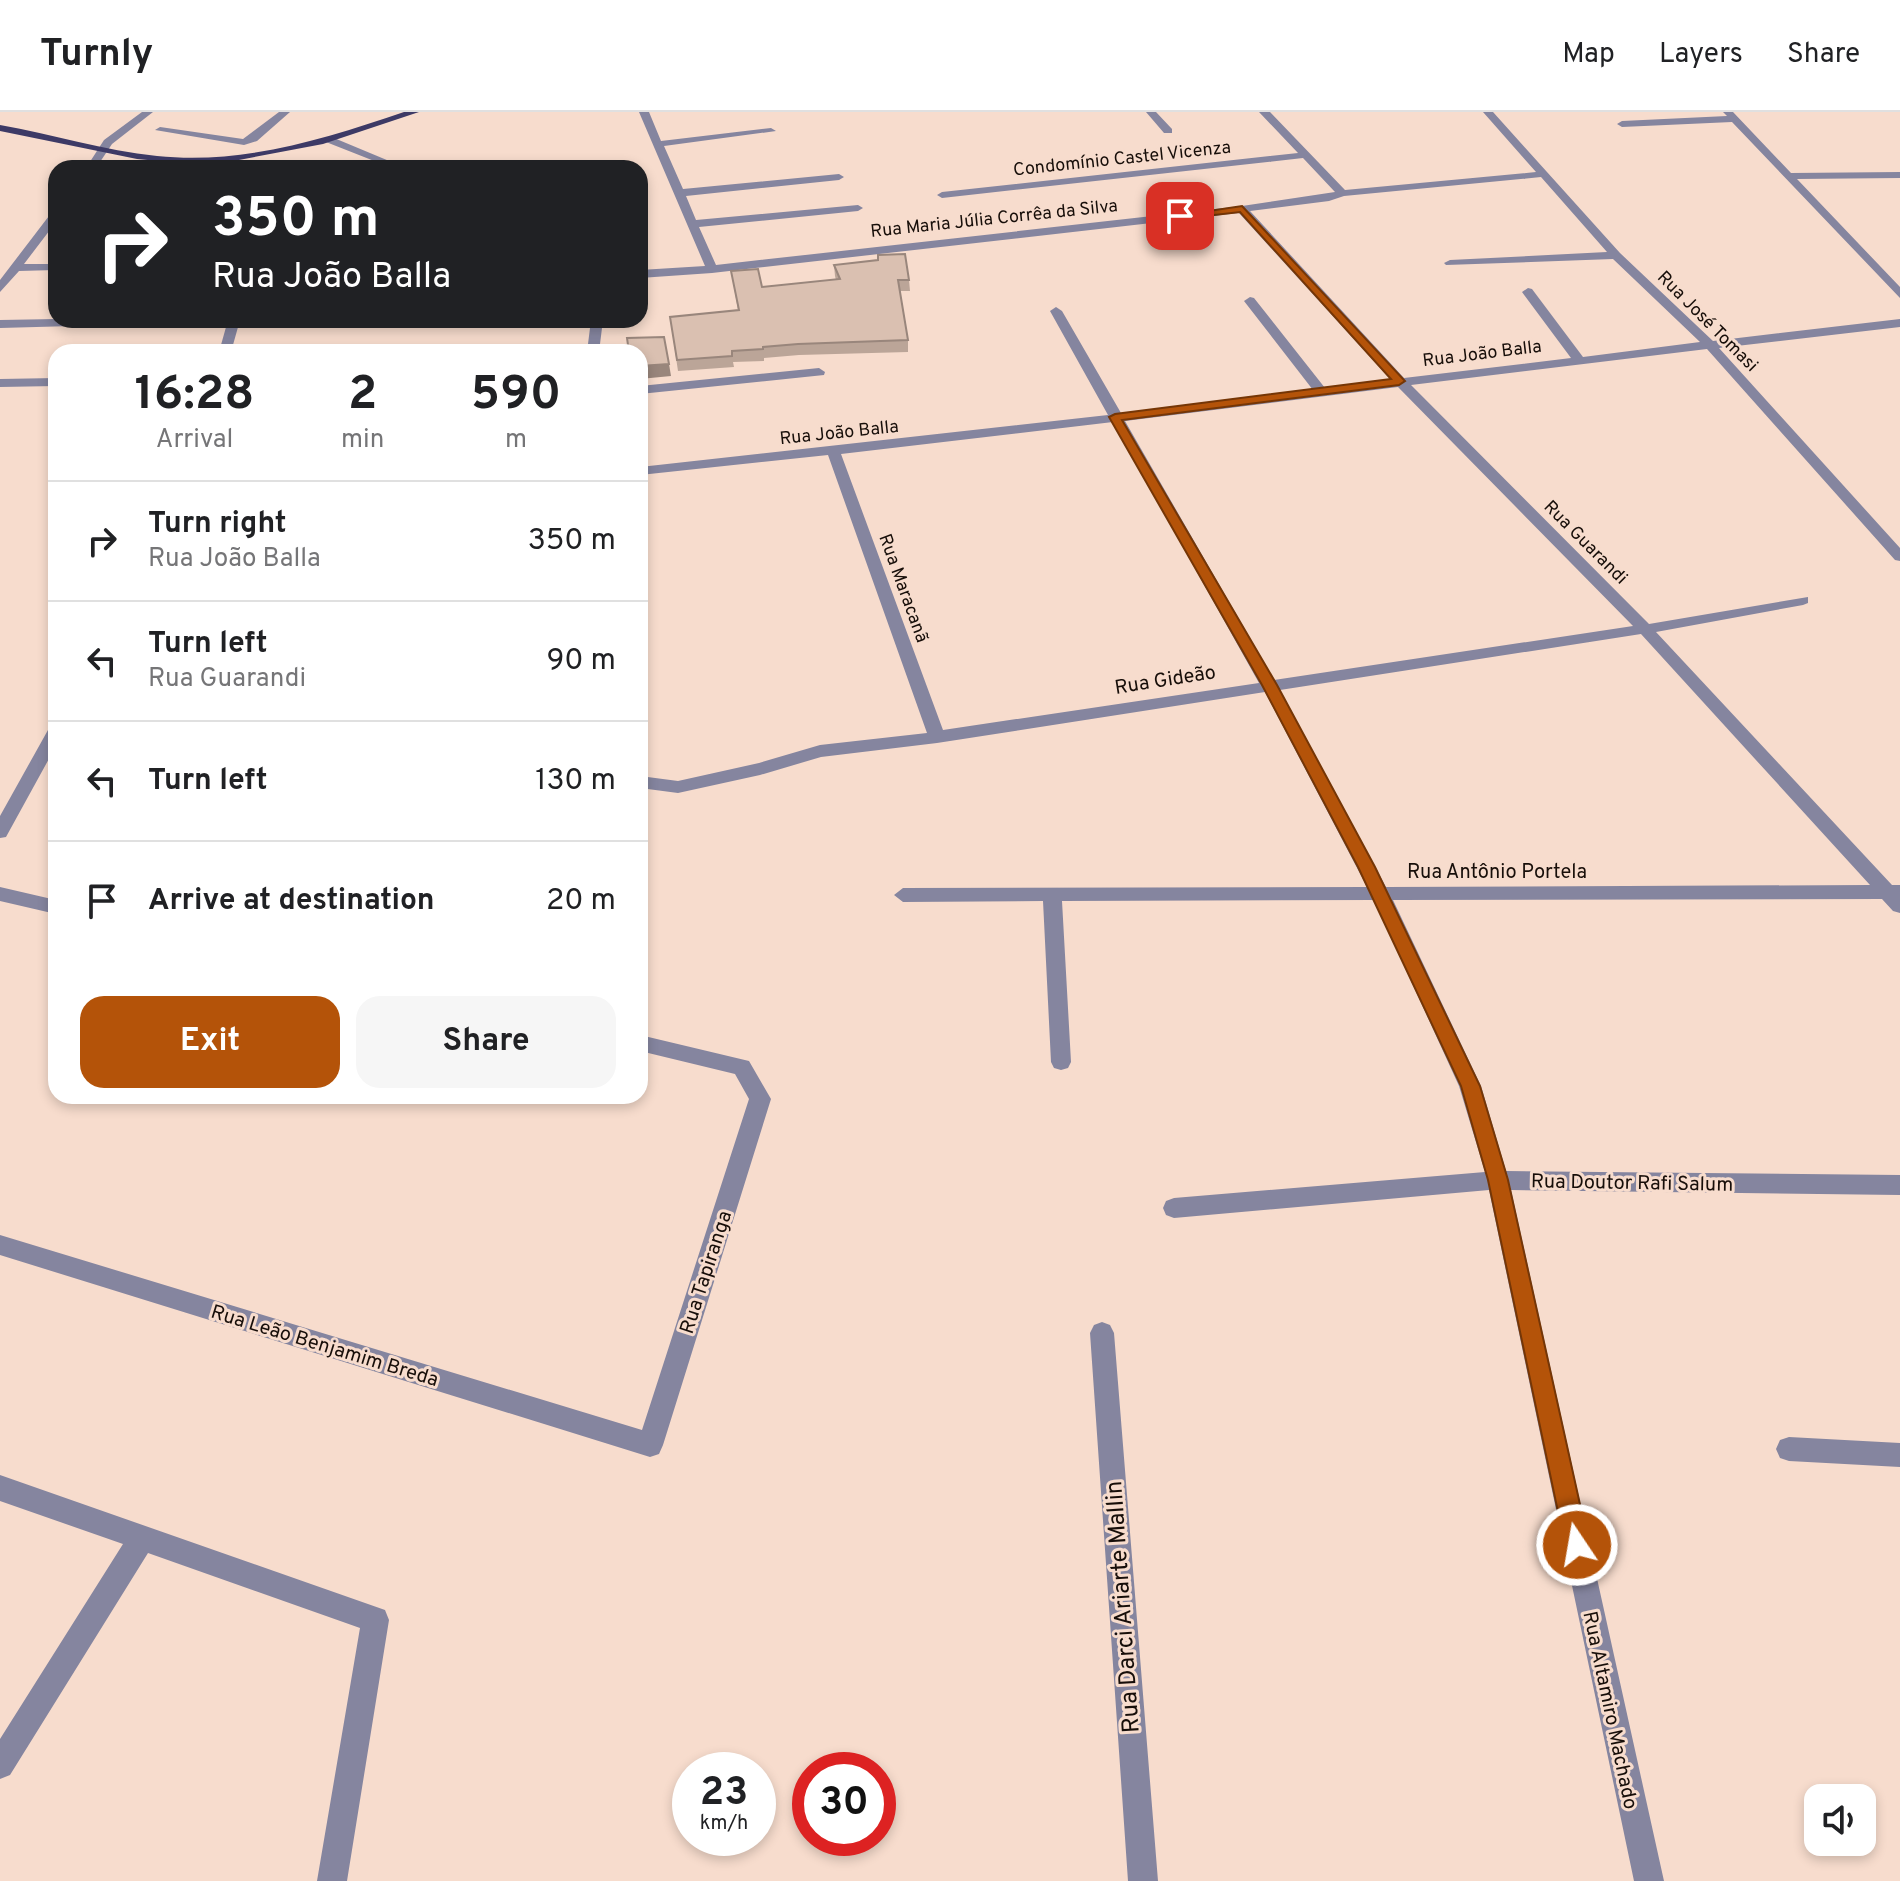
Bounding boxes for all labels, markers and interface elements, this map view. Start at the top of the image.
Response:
text: Turnly [40,31,153,80]
text: Map [1562,37,1615,73]
text: Layers [1659,37,1743,73]
text: Share [1787,37,1860,73]
street label: Condomínio Castel Vicenza [1012,137,1232,182]
pin [1146,182,1214,250]
text: 350 m [212,186,380,256]
icon: right [80,192,184,296]
icon: arrive [1158,194,1202,238]
street label: Rua Maria Júlia Corrêa da Silva [869,195,1119,244]
text: Rua João Balla [212,255,451,301]
street label: Rua José Tomasi [1652,267,1762,377]
street label: Rua João Balla [1421,336,1543,373]
text: 16:28 [135,366,254,426]
text: 2 [348,366,377,426]
text: 590 [471,366,561,426]
street label: Rua João Balla [778,416,900,451]
text: Arrival [156,424,233,457]
text: min [341,424,384,457]
text: m [505,424,527,457]
street label: Rua Guarandi [1538,496,1632,590]
text: Turn right [148,506,286,543]
icon: right [80,519,124,563]
text: 350 m [528,523,616,560]
street label: Rua Maracanã [872,531,933,646]
text: Rua João Balla [148,543,321,576]
text: Turn left [148,626,268,663]
icon: left [80,639,124,683]
text: 90 m [547,643,616,680]
street label: Rua Gideão [1113,660,1218,702]
text: Rua Guarandi [148,663,306,696]
icon: left [80,759,124,803]
text: Turn left [148,763,268,800]
text: 130 m [535,763,616,800]
street label: Rua Antônio Portela [1407,860,1587,886]
icon: arrive [80,879,124,923]
text: Arrive at destination [148,883,434,920]
text: 20 m [546,883,616,920]
button: Exit [80,996,340,1088]
button: Share [356,996,616,1088]
street label: Rua Doutor Rafi Salum [1530,1169,1733,1199]
street label: Rua Tapiranga [675,1208,739,1337]
street label: Rua Leão Benjamim Breda [207,1300,441,1394]
street label: Rua Darci Ariarte Mallin [1100,1480,1148,1734]
position arrow [1535,1503,1619,1587]
street label: Rua Altamiro Machado [1575,1609,1643,1812]
speed limit sign: 30 [792,1752,896,1856]
text: 23 [700,1769,748,1819]
map controls [1804,1784,1876,1856]
button: sound [1804,1784,1876,1856]
text: km/h [700,1811,748,1837]

